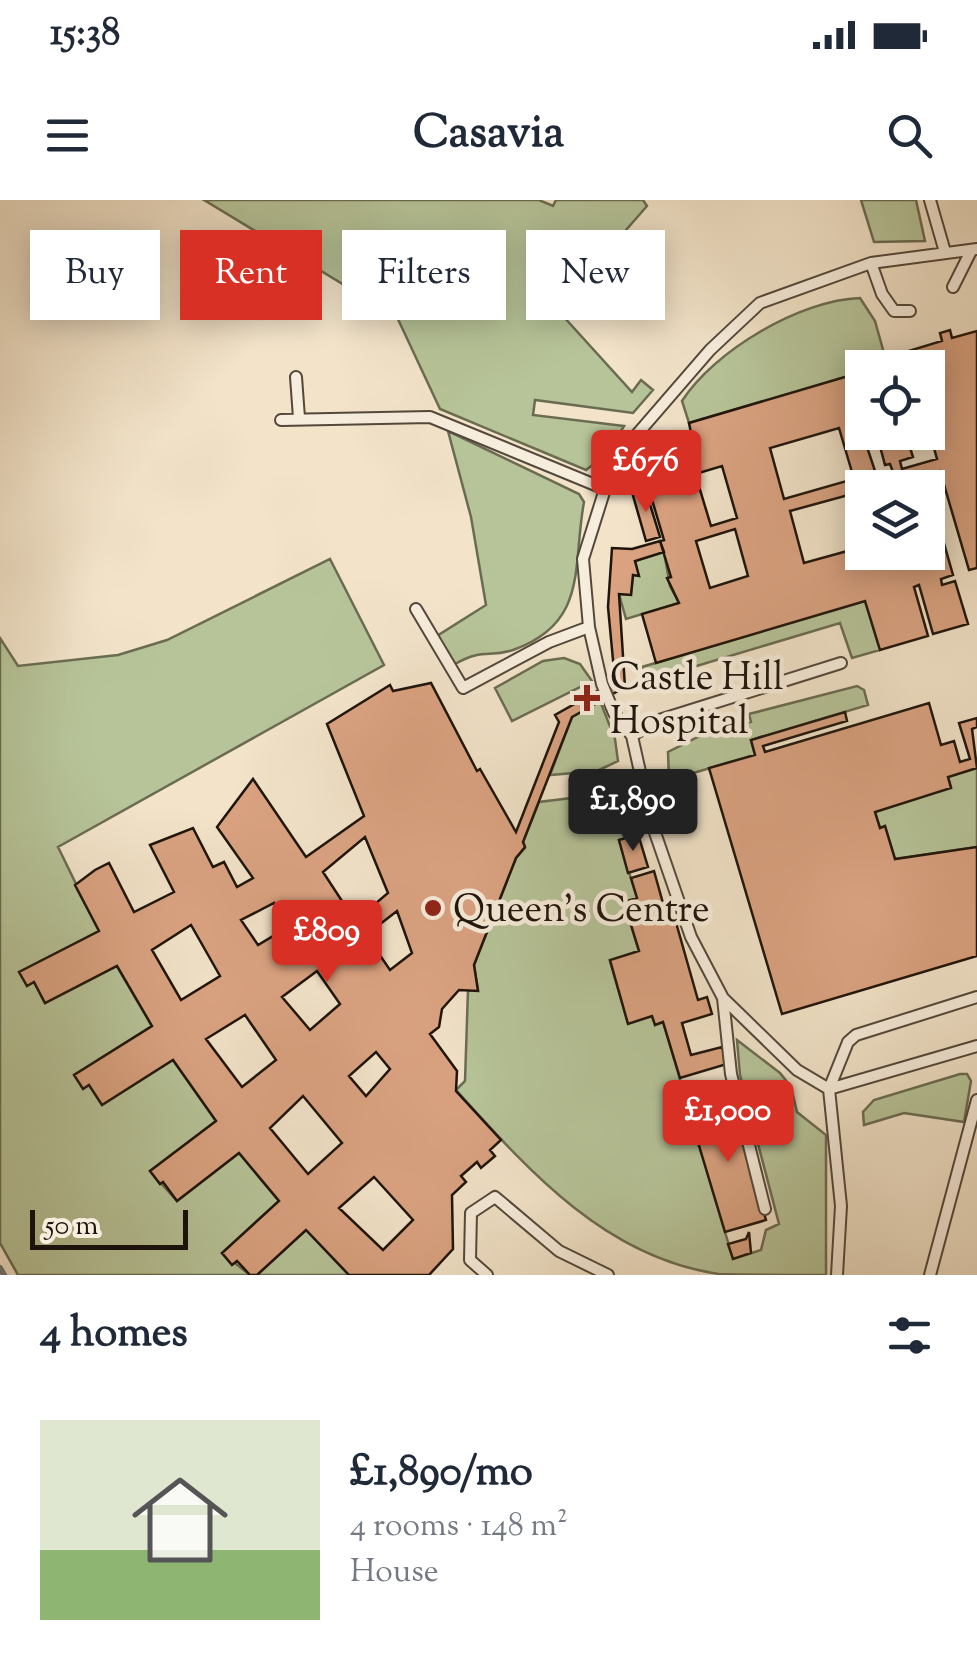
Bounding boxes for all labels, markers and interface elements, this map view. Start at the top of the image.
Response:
text: 15:38 [50,8,120,62]
text: Casavia [413,103,564,168]
icon: menu [40,108,95,163]
icon: search [882,108,937,163]
chip: Buy [30,230,160,320]
chip: Rent [180,230,322,320]
chip: Filters [342,230,506,320]
chip: New [526,230,665,320]
map controls [845,350,945,570]
button: locate [845,350,945,450]
pin: £676 [587,430,705,515]
text: £676 [613,439,679,485]
button: layers [845,470,945,570]
place label: Castle Hill Hospital [610,653,784,751]
marker: Castle Hill Hospital [574,685,600,711]
pin: £1,890 [552,769,714,854]
text: £1,890 [590,778,676,824]
place label: Queen's Centre [453,885,710,939]
marker: Queen's Centre [422,897,444,919]
pin: £809 [268,900,386,985]
text: £809 [294,909,360,955]
pin: £1,000 [647,1080,809,1165]
text: £1,000 [685,1089,771,1135]
scale bar [30,1205,188,1250]
text: 50 m [45,1207,99,1247]
text: 4 homes [40,1305,188,1365]
icon: filters [882,1308,937,1363]
text: £1,890/mo [350,1444,533,1504]
icon: home [120,1460,240,1580]
text: 4 rooms · 148 m² [350,1504,568,1550]
text: House [350,1550,439,1596]

